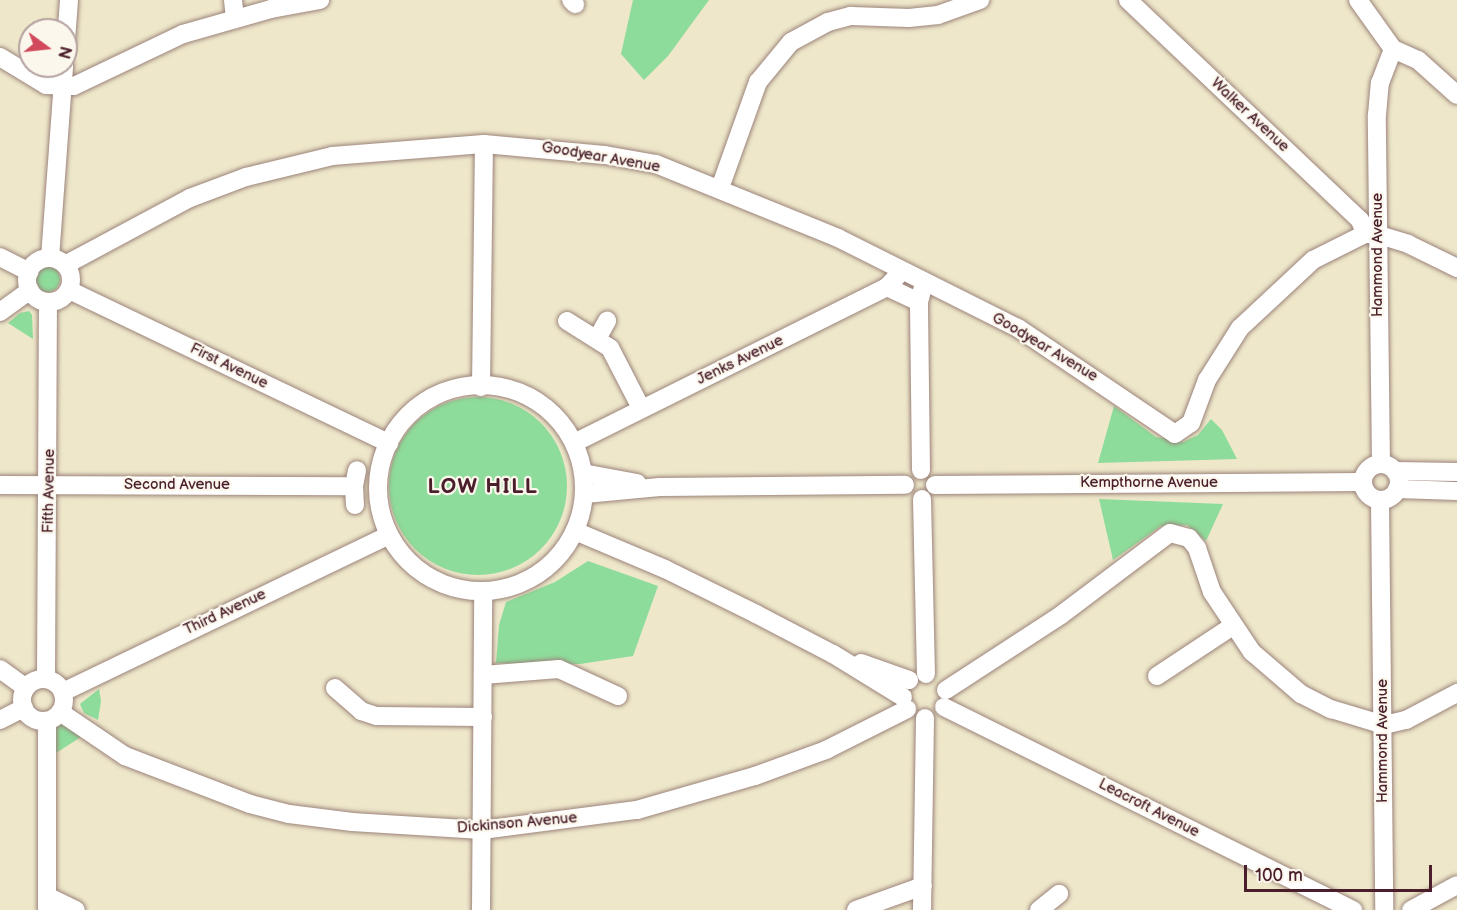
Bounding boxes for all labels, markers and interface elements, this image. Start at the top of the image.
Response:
north arrow [18,18,78,78]
text: N [53,44,75,61]
street label: Walker Avenue [1207,74,1293,156]
street label: Goodyear Avenue [540,138,662,176]
street label: Hammond Avenue [1369,193,1387,317]
street label: Goodyear Avenue [989,308,1101,386]
street label: Jenks Avenue [694,331,786,389]
street label: First Avenue [187,339,271,393]
street label: Fifth Avenue [39,449,59,533]
district label: LOW HILL [428,474,538,500]
street label: Kempthorne Avenue [1080,474,1218,492]
street label: Second Avenue [124,476,230,494]
street label: Third Avenue [181,585,269,639]
street label: Hammond Avenue [1374,679,1392,803]
street label: Leacroft Avenue [1096,775,1202,841]
street label: Dickinson Avenue [456,809,578,837]
scale bar [1247,853,1434,891]
text: 100 m [1255,865,1303,886]

